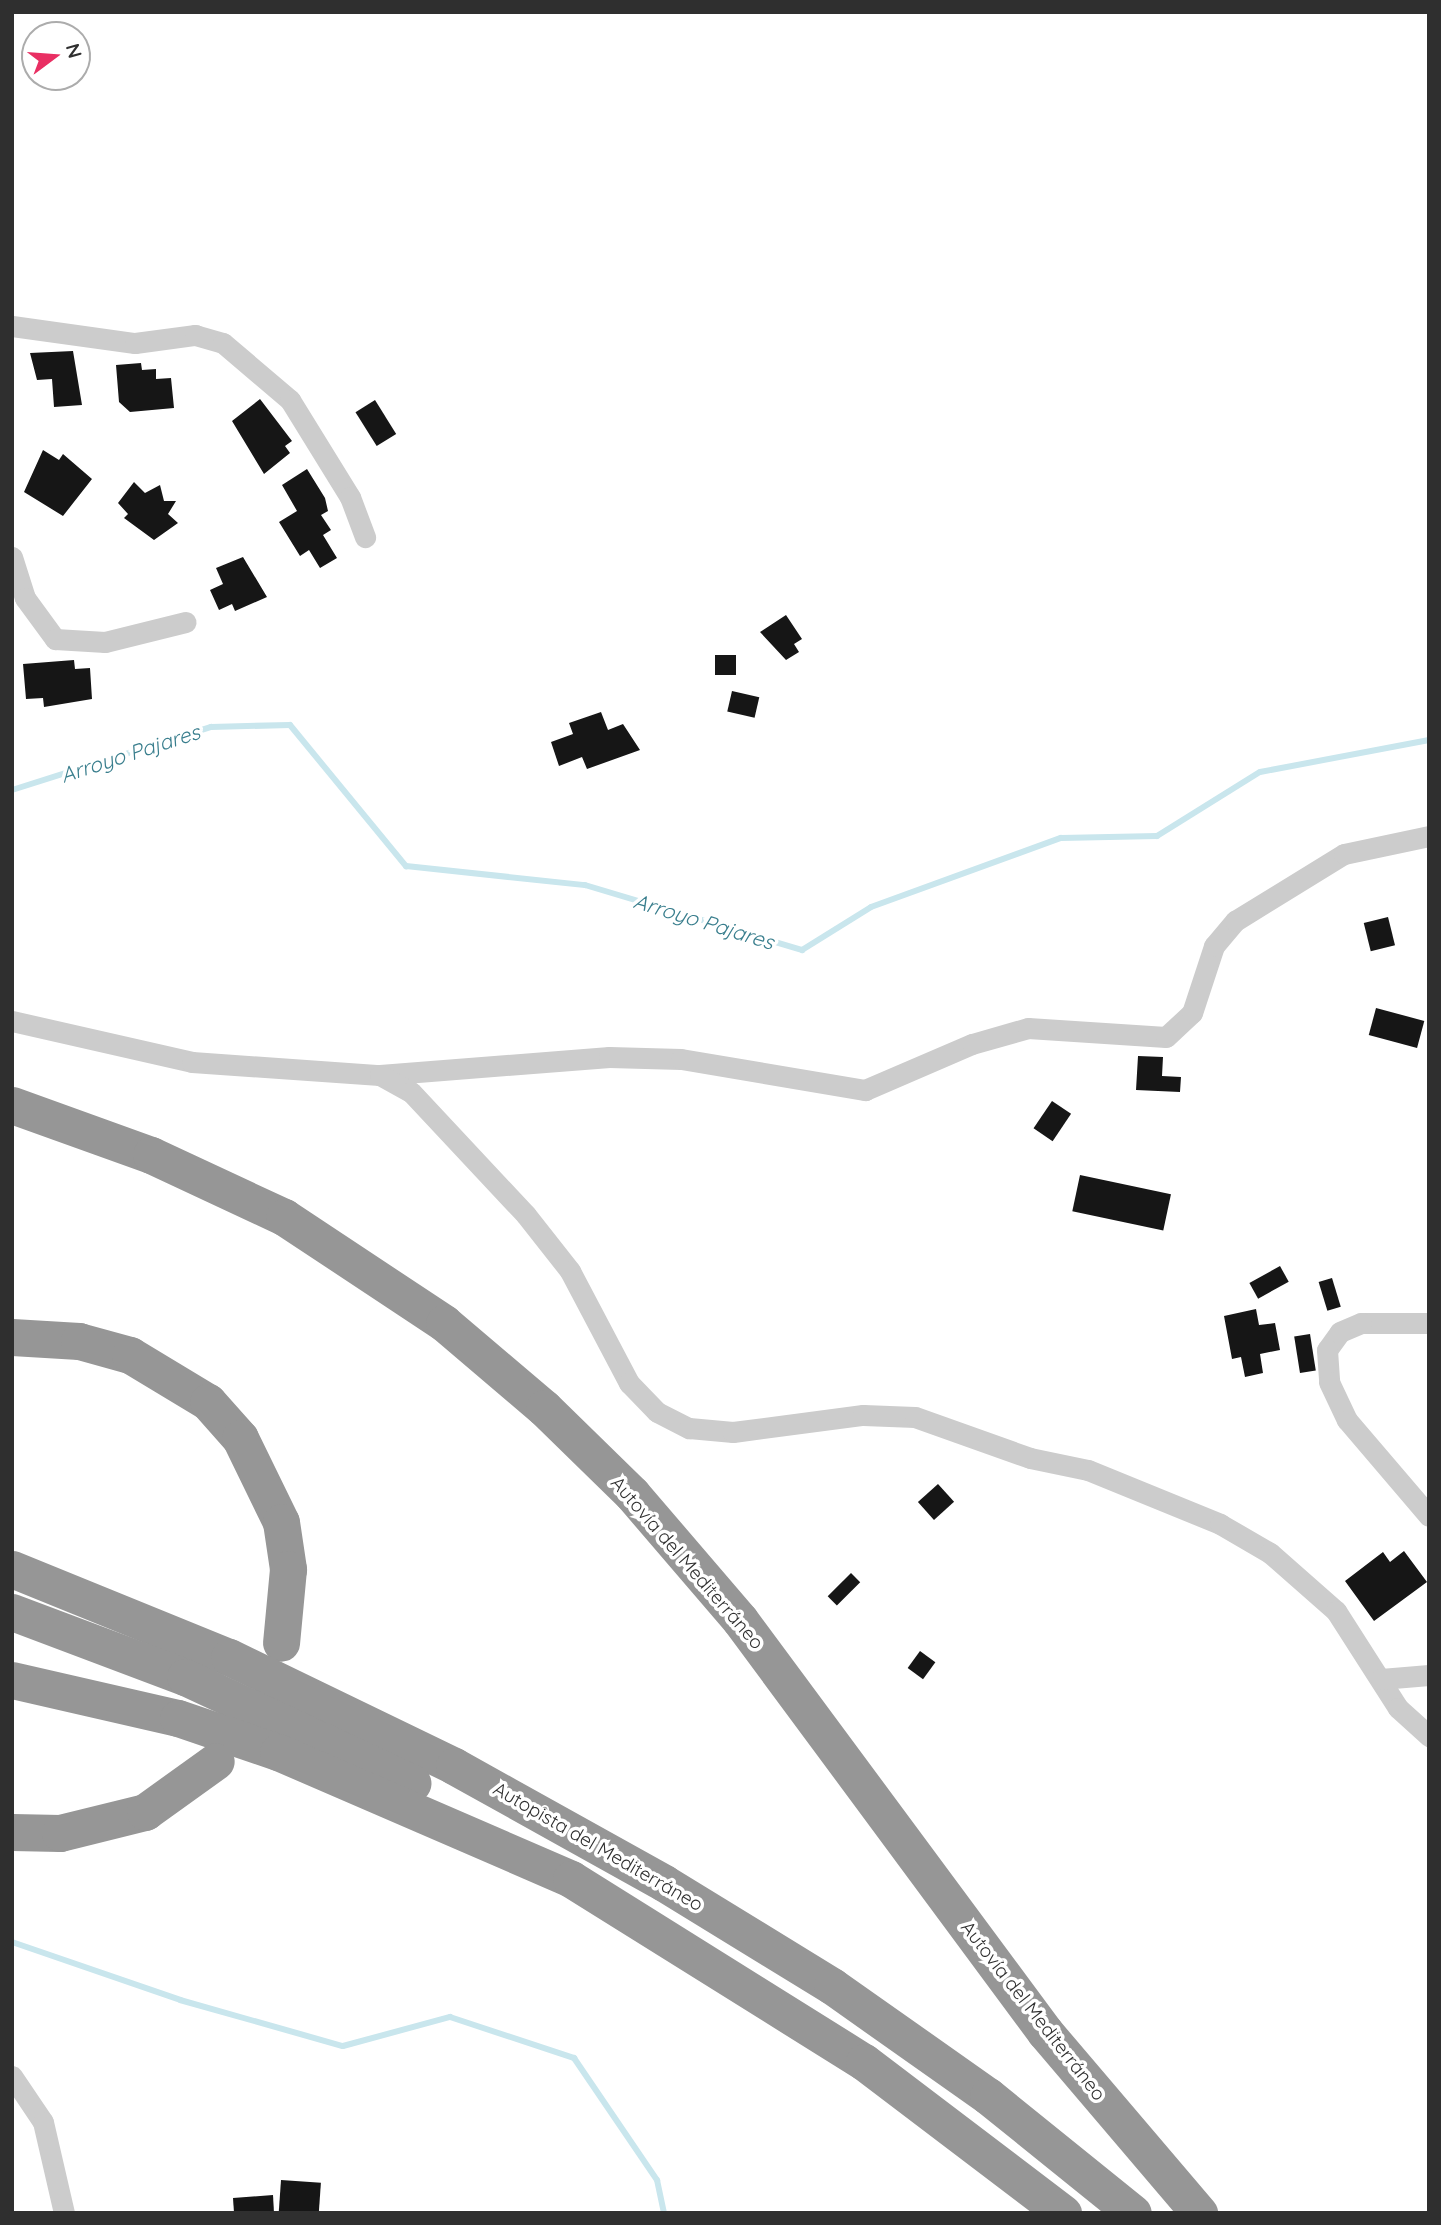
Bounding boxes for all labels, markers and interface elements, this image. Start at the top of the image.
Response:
north arrow [21,21,91,91]
text: N [61,41,88,61]
water label: Arroyo Pajares [57,719,203,787]
water label: Arroyo Pajares [631,888,777,954]
street label: Autovía del Mediterráneo [606,1472,768,1654]
street label: Autopista del Mediterráneo [489,1778,707,1916]
street label: Autovía del Mediterráneo [956,1917,1110,2105]

